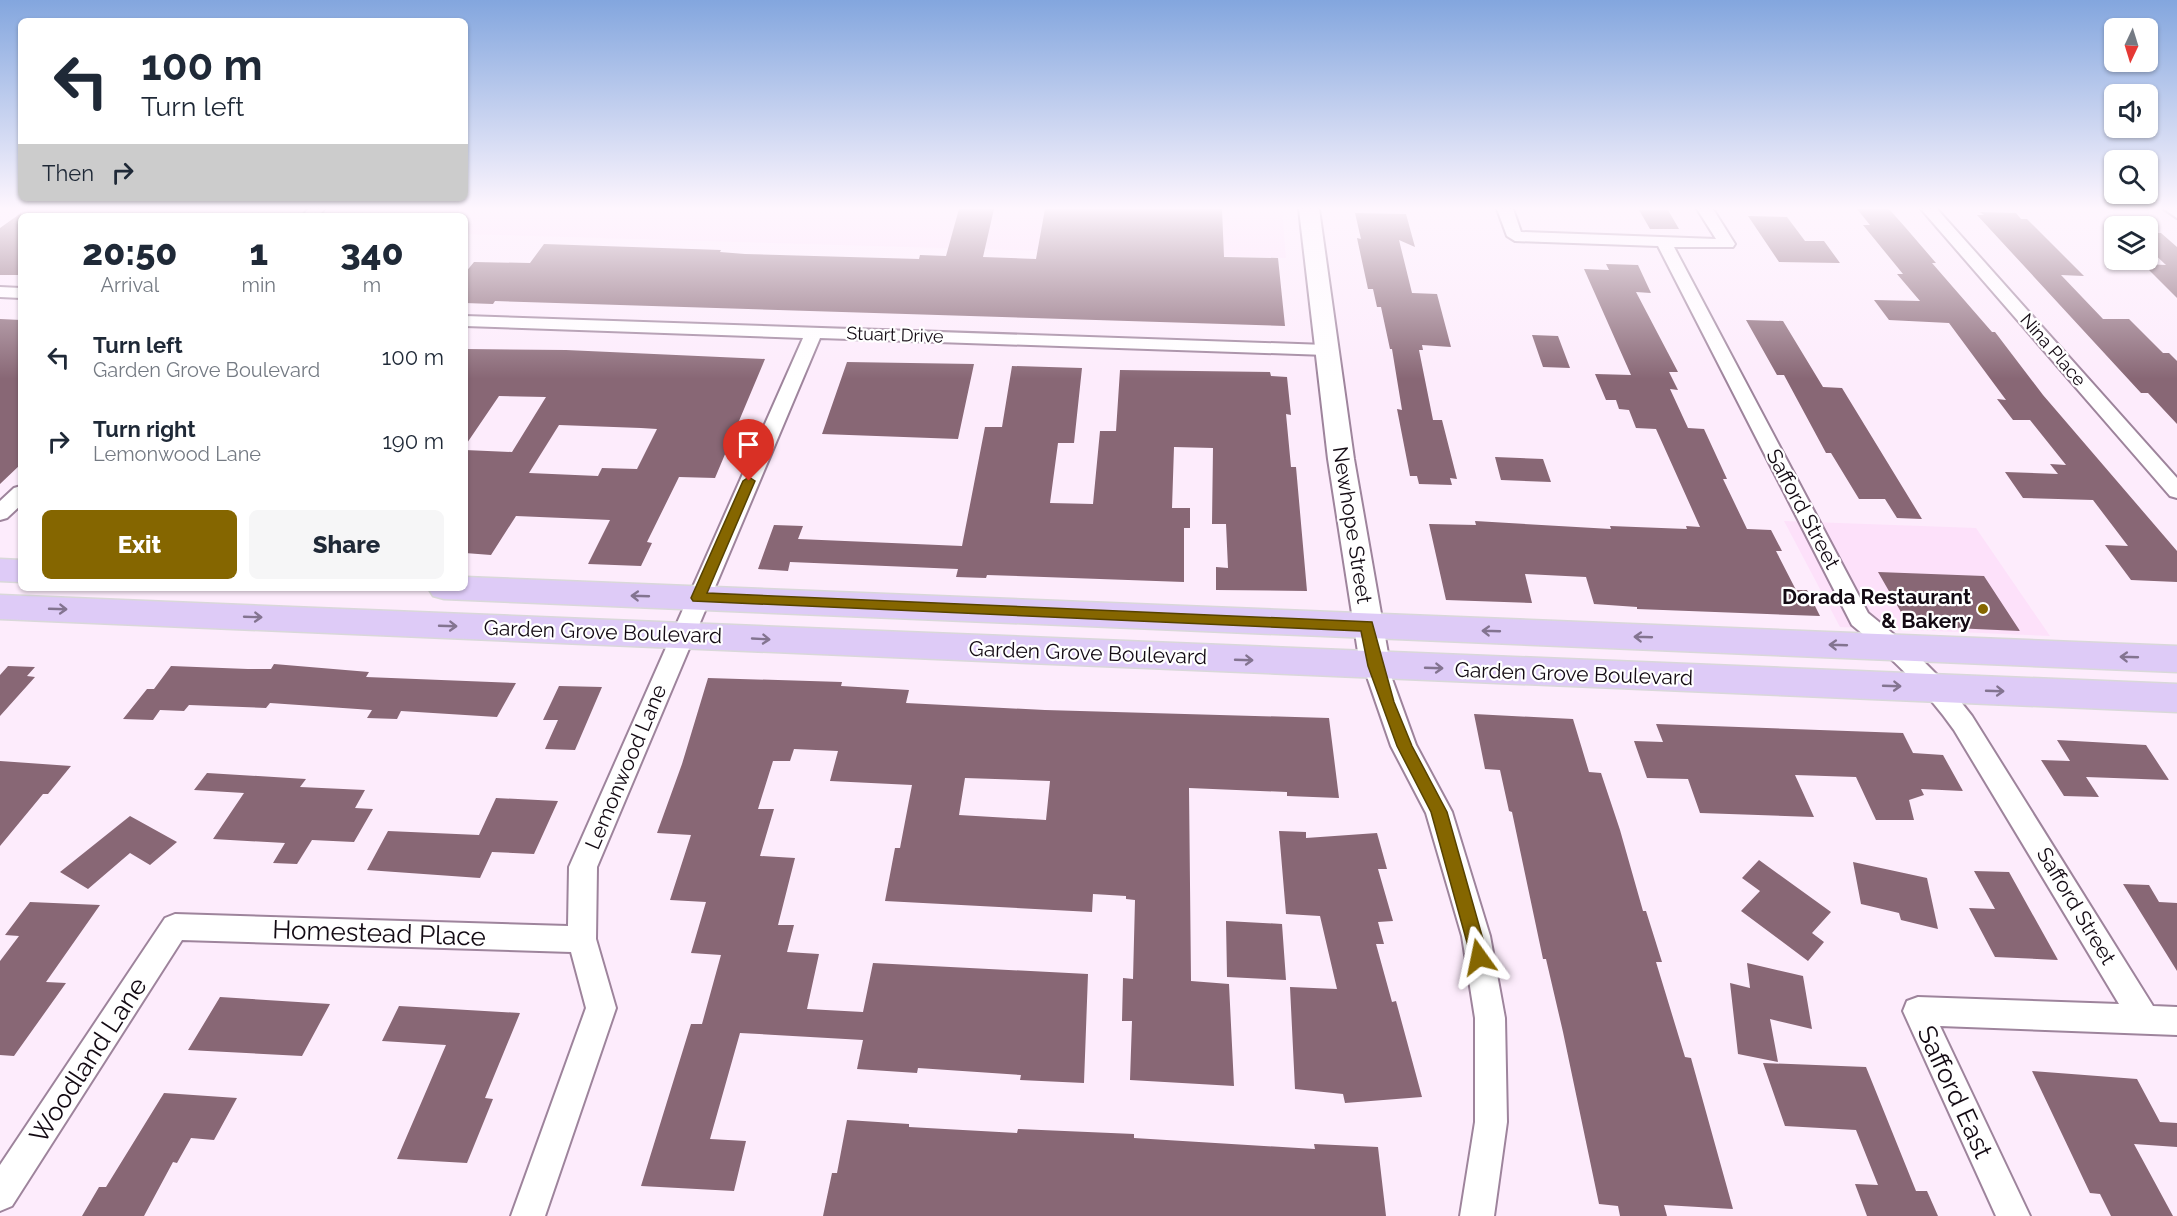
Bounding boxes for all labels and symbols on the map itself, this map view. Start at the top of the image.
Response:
north arrow [2104,18,2158,72]
street label: Nina Place [2016,309,2091,390]
street label: Stuart Drive [846,322,944,347]
pin [723,419,774,481]
street label: Newhope Street [1328,445,1377,605]
street label: Safford Street [1761,445,1846,573]
place label: Dorada Restaurant & Bakery [1782,584,1971,633]
one-way arrow [630,590,650,601]
marker: Dorada Restaurant & Bakery [1976,602,1990,616]
one-way arrow [48,604,68,615]
one-way arrow [243,612,263,623]
street label: Garden Grove Boulevard [483,615,723,648]
one-way arrow [438,620,458,631]
one-way arrow [1482,625,1502,637]
one-way arrow [1633,632,1653,643]
one-way arrow [751,634,771,645]
street label: Garden Grove Boulevard [968,636,1208,669]
one-way arrow [1828,640,1848,651]
one-way arrow [2120,651,2140,662]
one-way arrow [1233,654,1253,666]
street label: Garden Grove Boulevard [1454,657,1694,690]
one-way arrow [1423,662,1443,673]
street label: Lemonwood Lane [580,681,672,853]
one-way arrow [1882,681,1902,692]
one-way arrow [1985,685,2005,696]
street label: Safford Street [2032,843,2121,969]
street label: Homestead Place [272,914,486,952]
position arrow [1447,925,1511,989]
street label: Woodland Lane [23,972,153,1148]
street label: Safford East [1911,1021,1999,1163]

